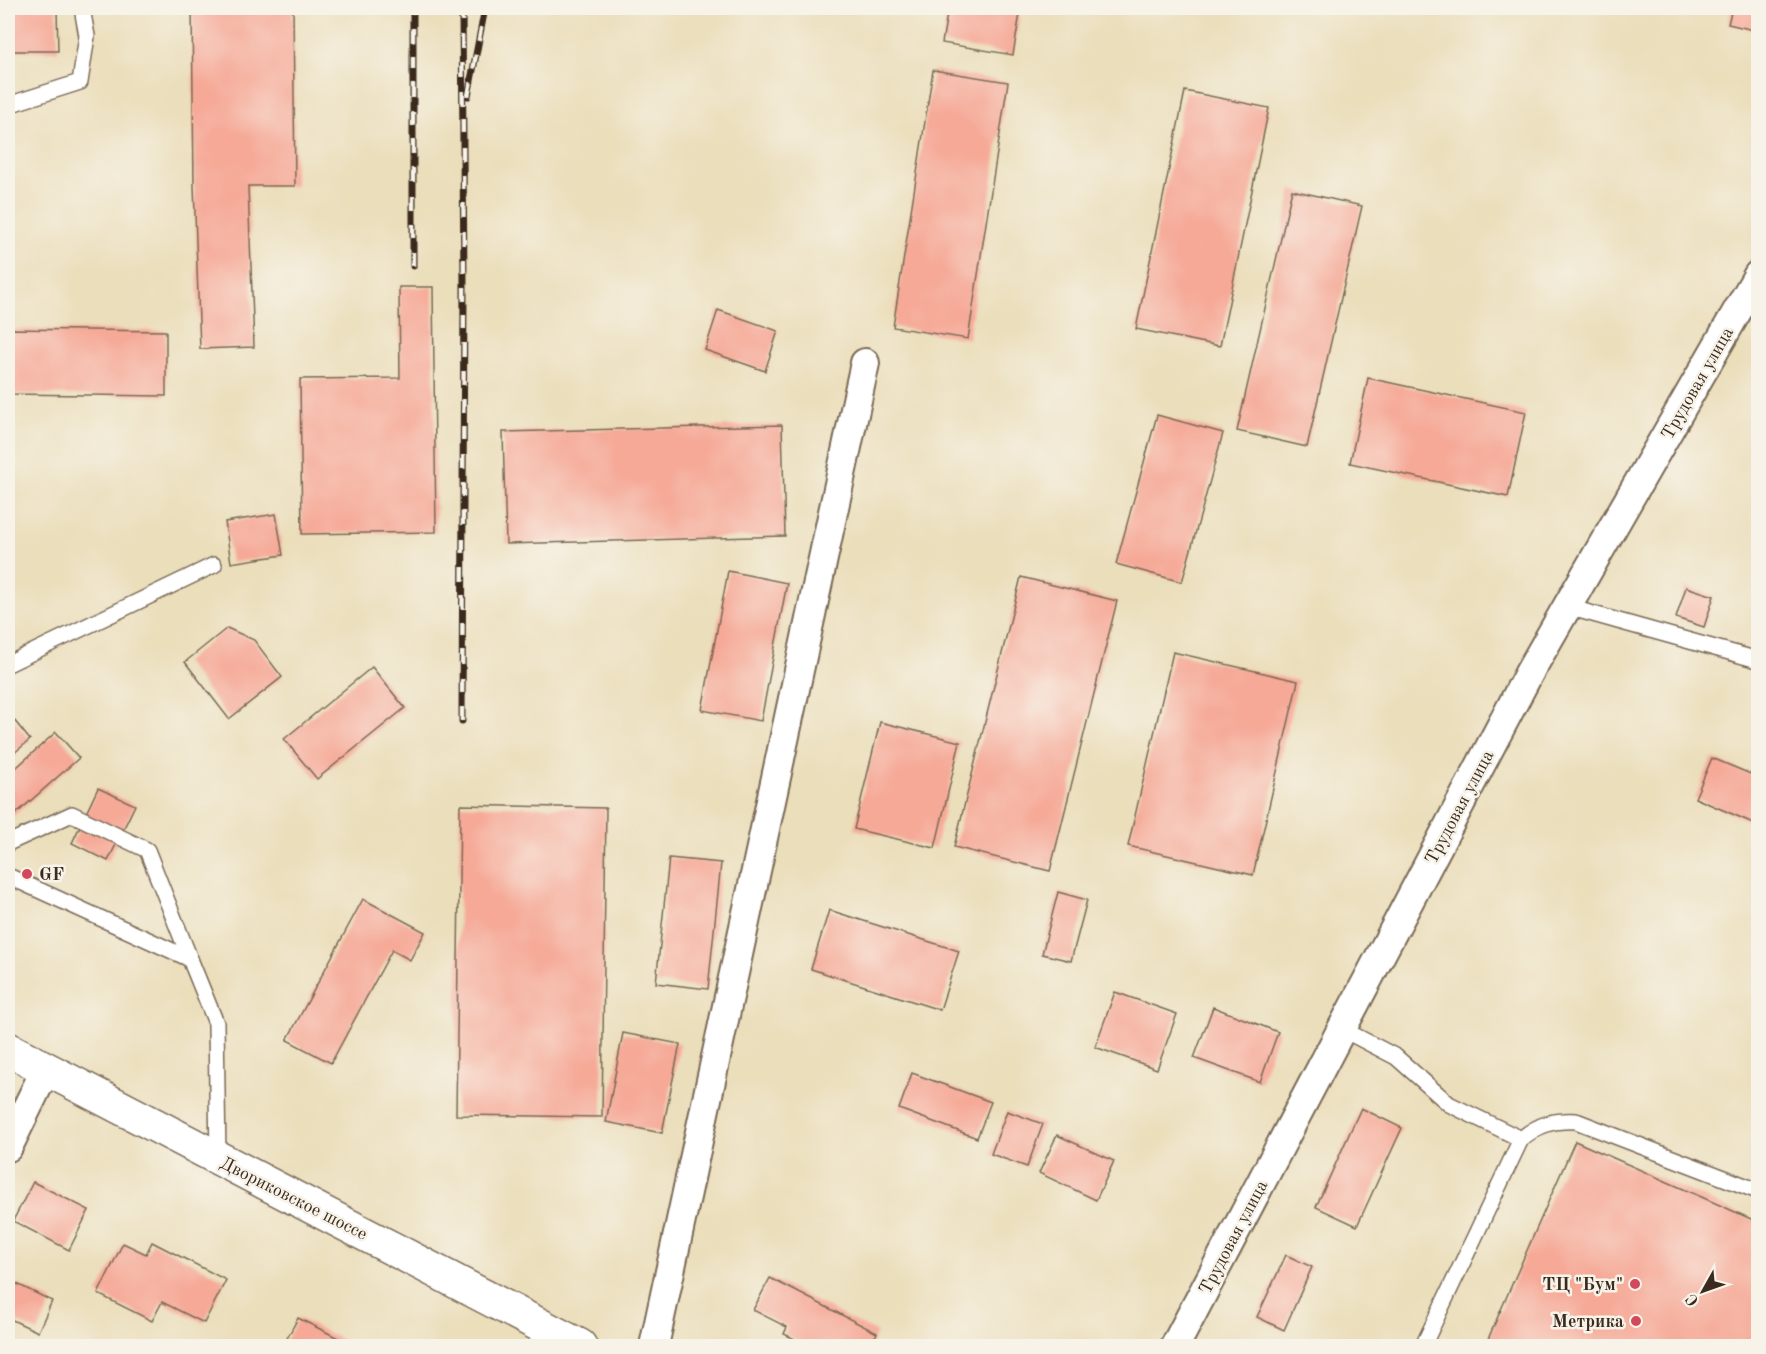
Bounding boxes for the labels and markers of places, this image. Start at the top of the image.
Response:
place label: GF [39,866,64,884]
marker: GF [20,867,34,881]
place label: ТЦ "Бум" [1542,1276,1623,1294]
marker: ТЦ "Бум" [1628,1277,1642,1291]
place label: Метрика [1552,1313,1624,1331]
marker: Метрика [1629,1314,1643,1328]

